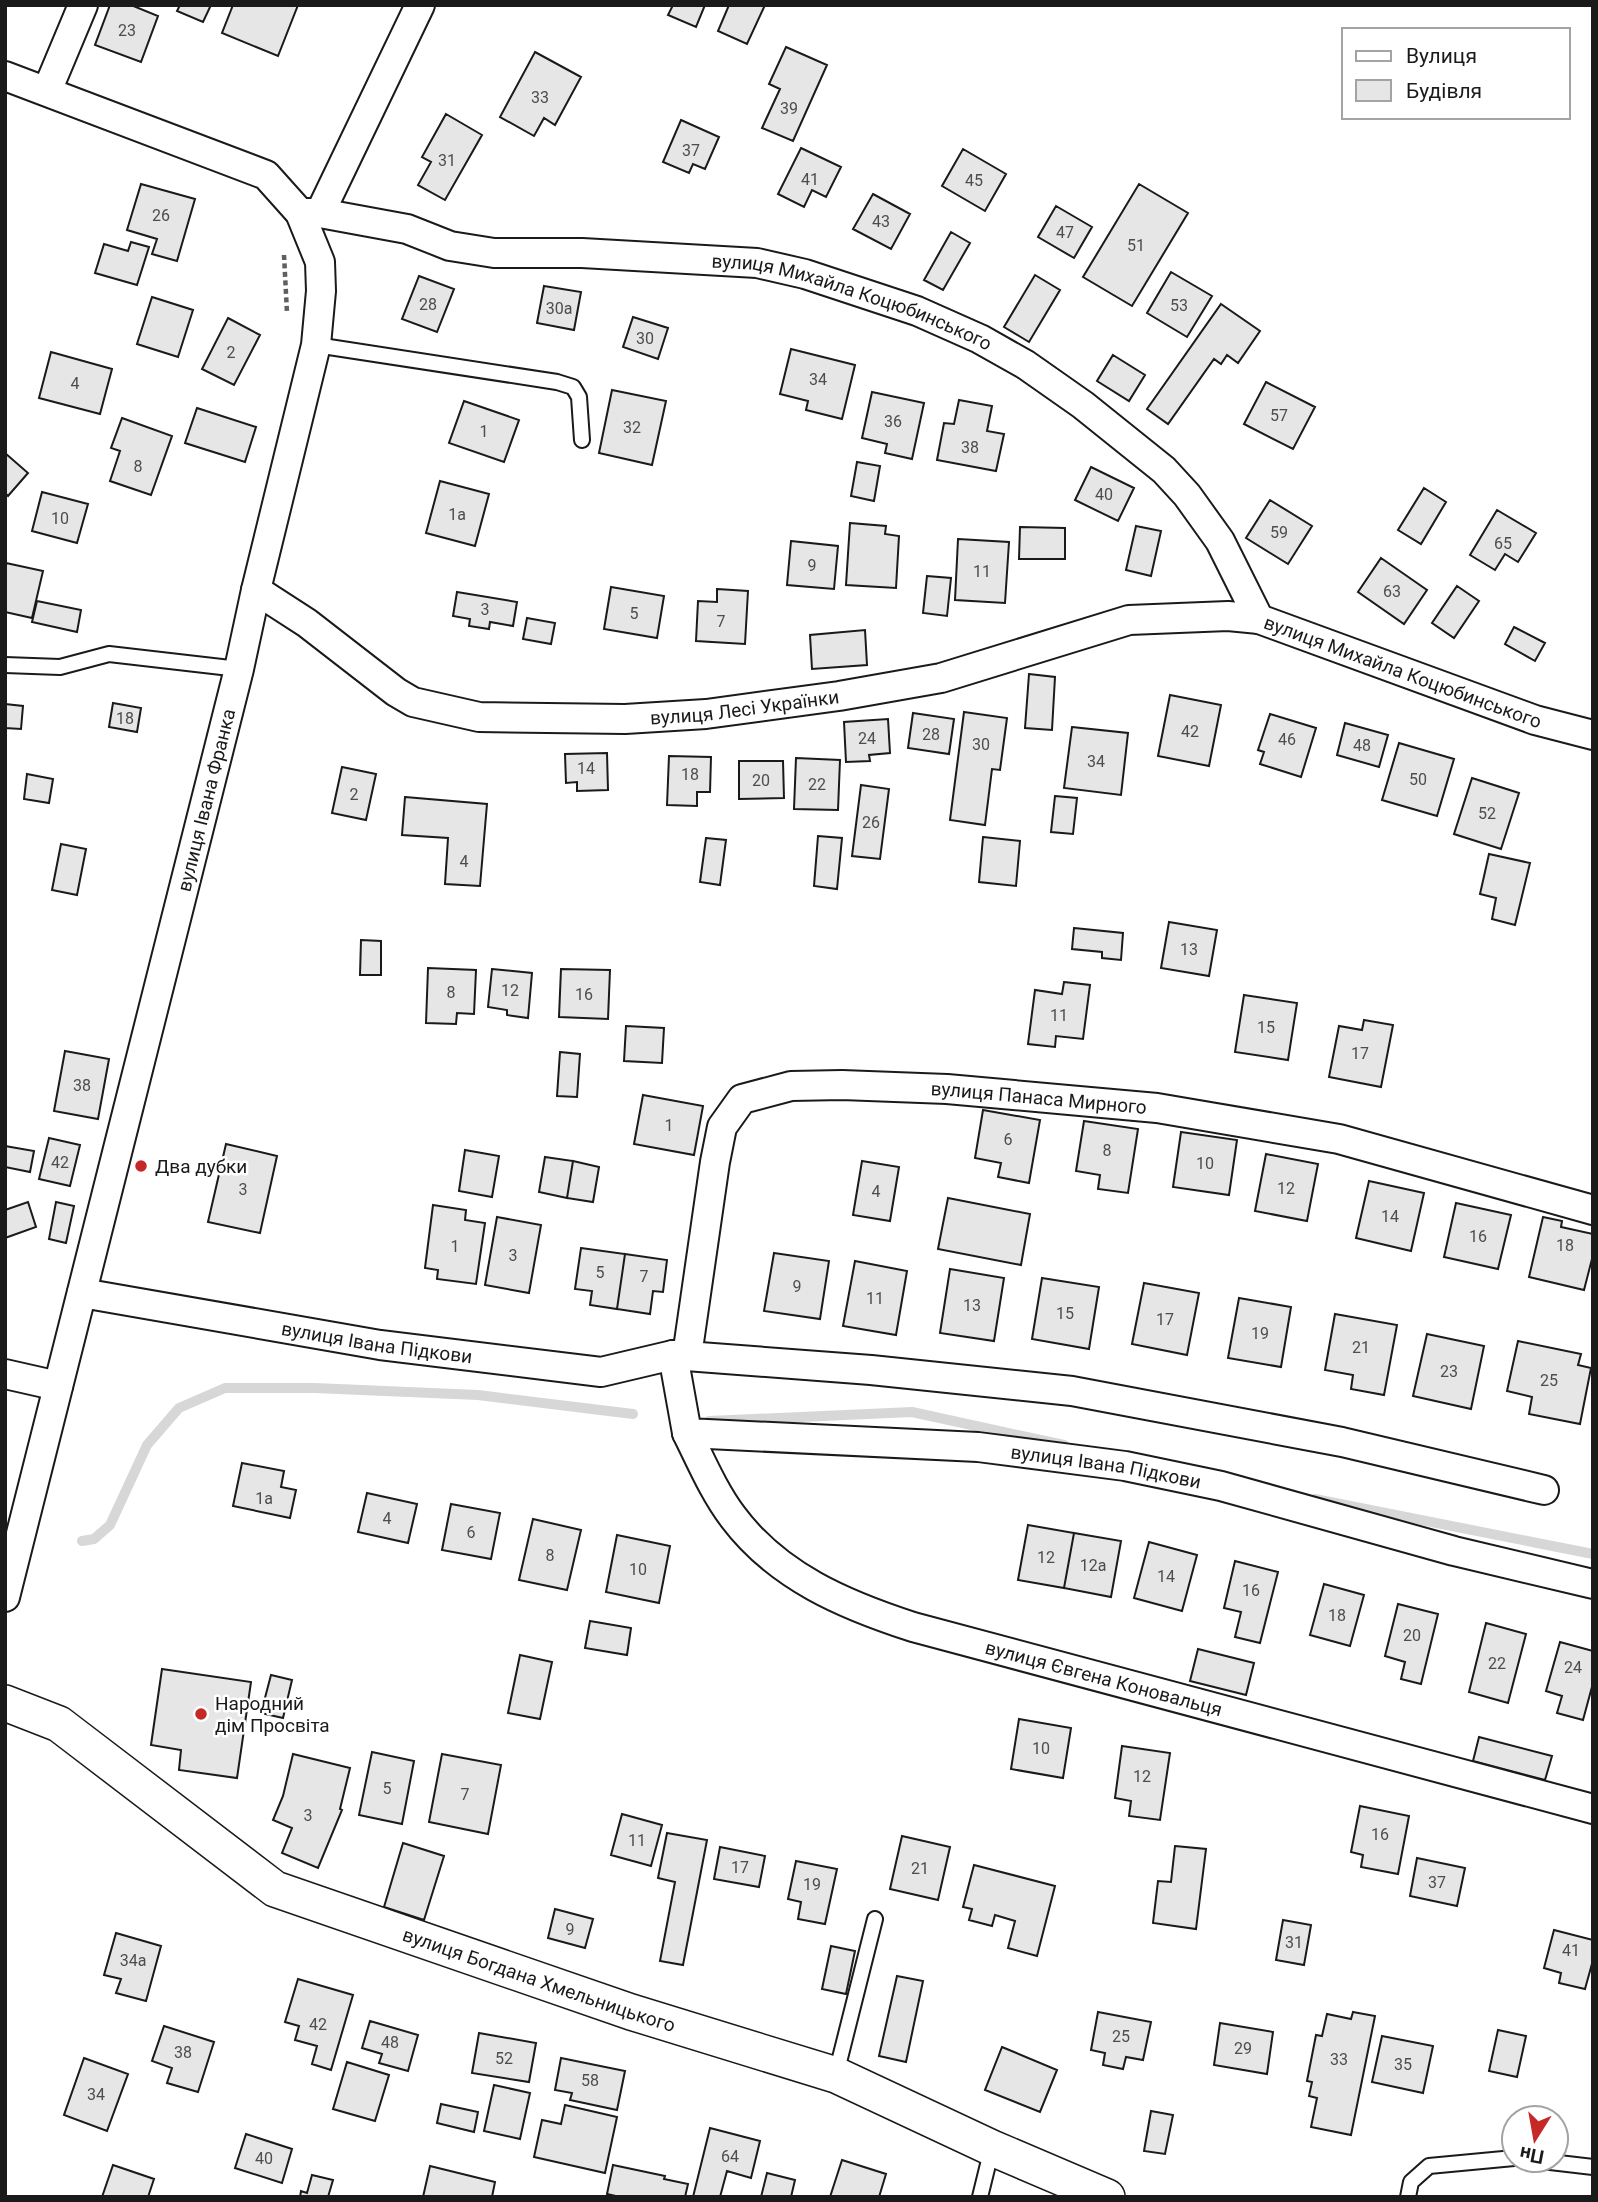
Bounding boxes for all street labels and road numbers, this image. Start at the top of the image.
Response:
street label: вулиця Михайла Коцюбинського [711,249,996,355]
street label: вулиця Михайла Коцюбинського [1261,611,1544,733]
street label: вулиця Лесі Українки [650,685,840,729]
street label: вулиця Івана Франка [173,706,240,894]
street label: вулиця Панаса Мирного [930,1077,1148,1119]
street label: вулиця Івана Підкови [280,1317,473,1368]
street label: вулиця Івана Підкови [1009,1440,1203,1494]
street label: вулиця Євгена Коновальця [983,1636,1225,1721]
street label: вулиця Богдана Хмельницького [400,1923,678,2037]

